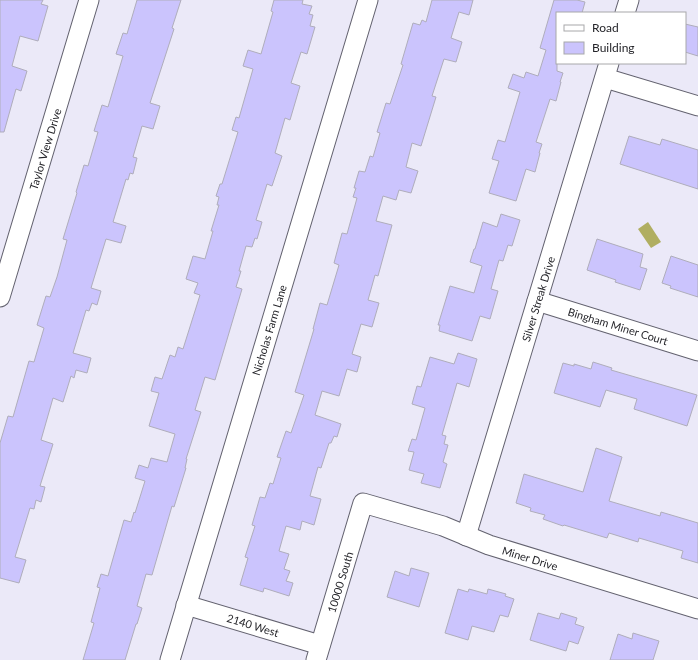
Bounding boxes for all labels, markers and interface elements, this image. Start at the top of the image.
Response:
legend [556,12,686,64]
text: Road [592,20,619,35]
text: Building [592,40,635,55]
street label: Taylor View Drive [26,106,64,191]
street label: Silver Streak Drive [519,255,557,343]
street label: Nicholas Farm Lane [249,283,289,377]
street label: Bingham Miner Court [566,305,670,347]
street label: Miner Drive [501,543,560,573]
street label: 10000 South [325,550,355,614]
street label: 2140 West [226,611,281,639]

